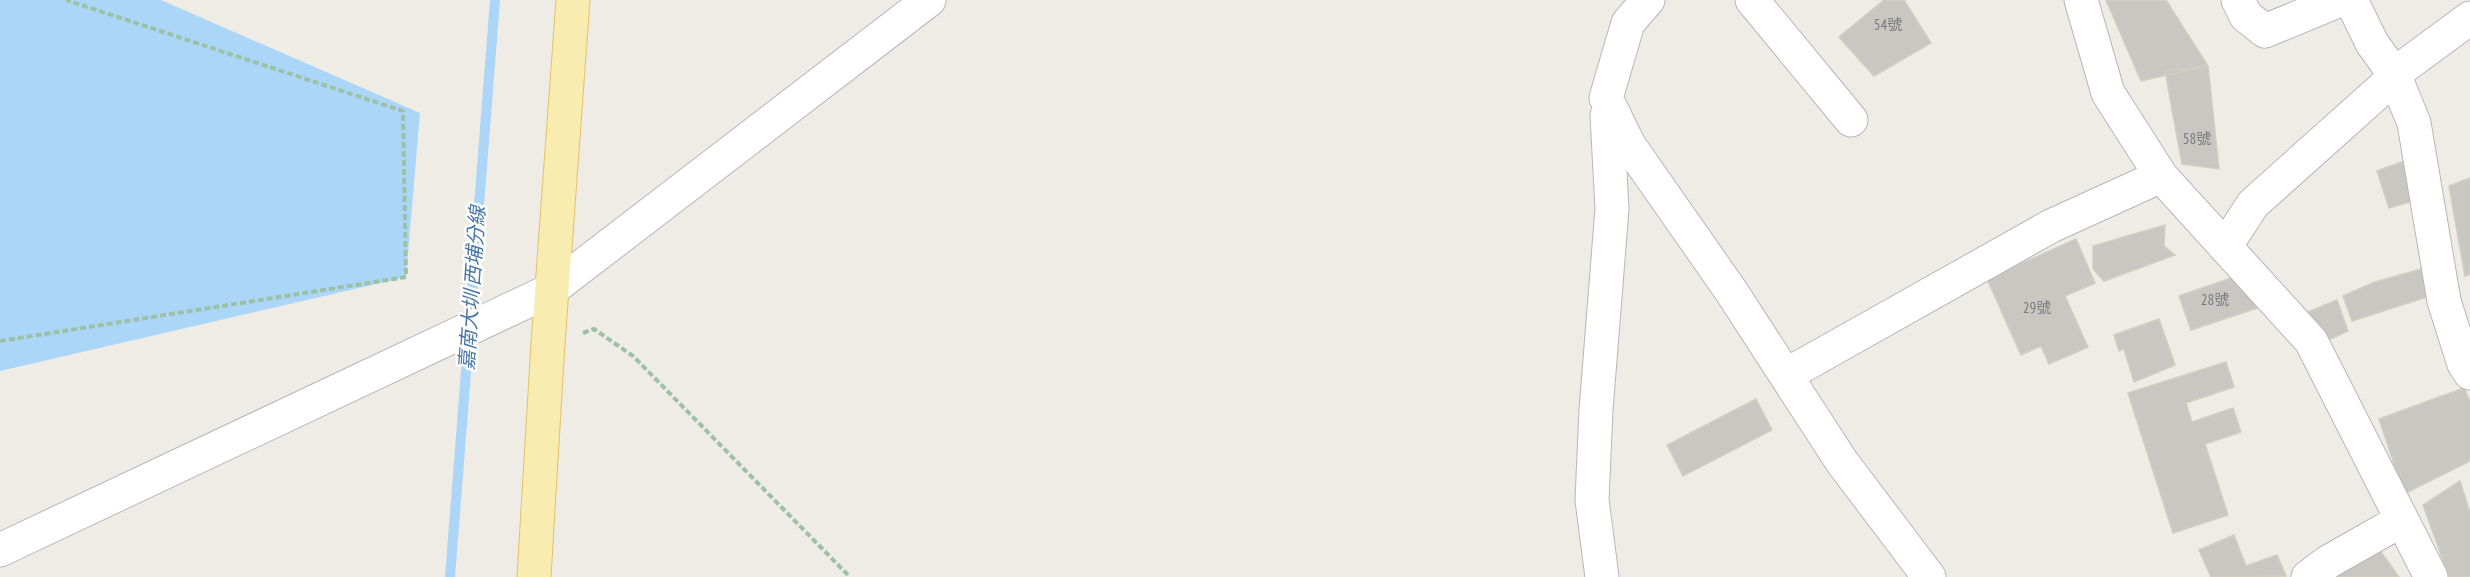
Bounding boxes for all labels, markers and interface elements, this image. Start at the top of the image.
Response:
house number: 54號 [1874,15,1902,34]
house number: 58號 [2183,129,2211,148]
water label: 嘉南大圳 西埔分線 [453,203,491,371]
house number: 28號 [2201,290,2229,309]
house number: 29號 [2023,298,2051,317]

